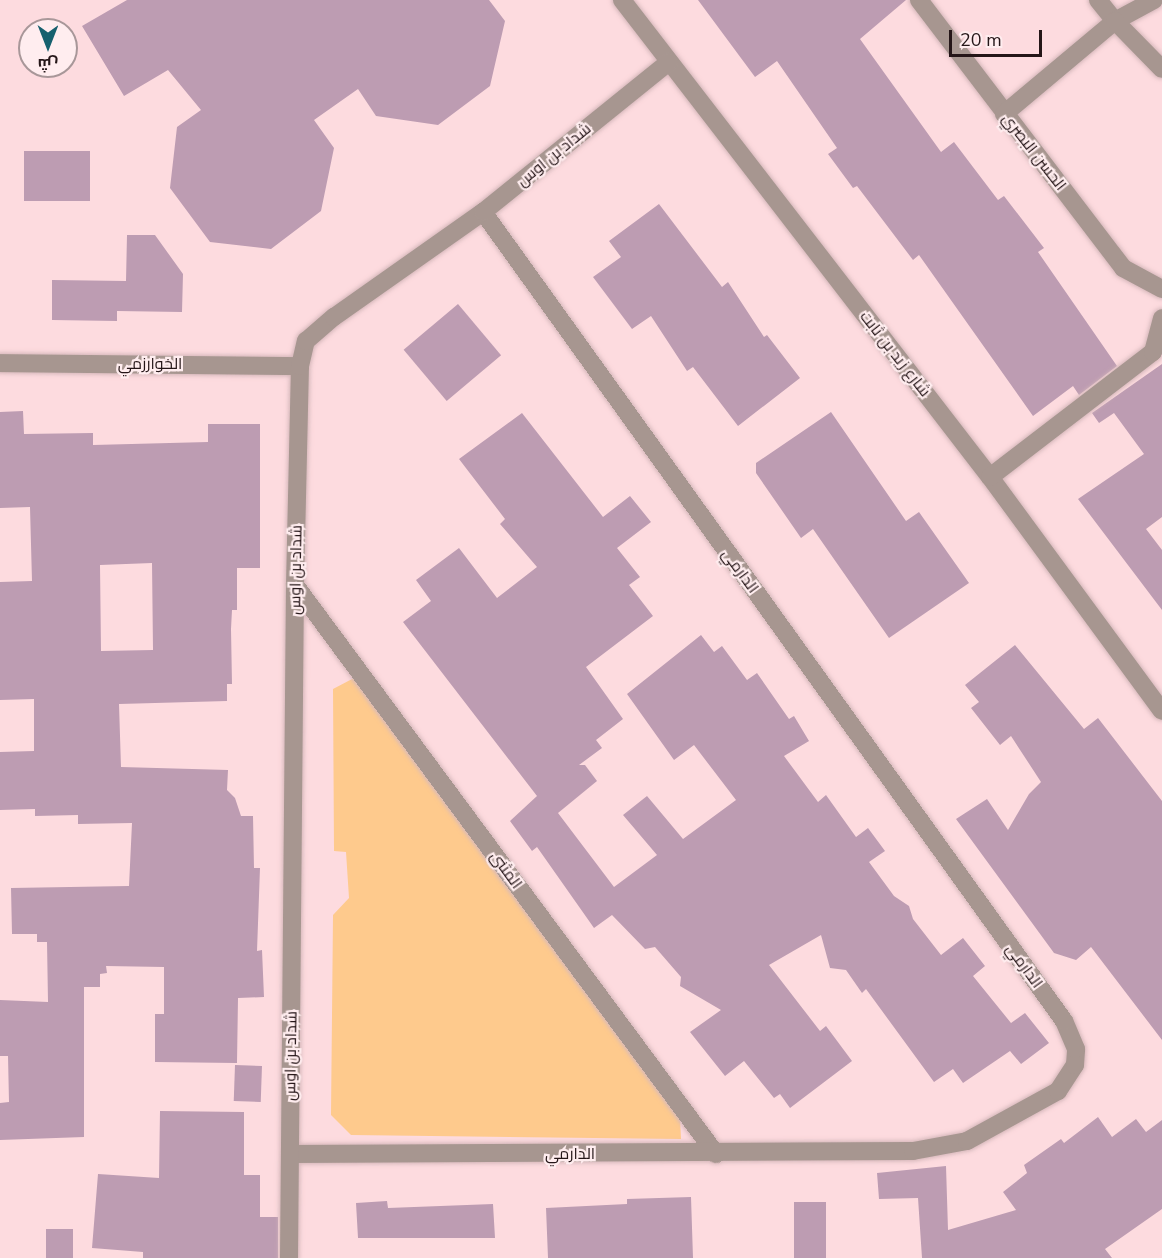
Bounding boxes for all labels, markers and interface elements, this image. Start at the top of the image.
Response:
north arrow [18,18,78,78]
scale bar [952,18,1045,56]
text: 20 m [960,28,1002,52]
text: ش [38,53,58,75]
street label: الحسن البصري [998,110,1070,194]
street label: شداد بن اوس [513,119,595,191]
street label: شارع زيد بن ثابت [856,307,934,401]
street label: الخوارزمي [118,354,182,374]
street label: شداد بن اوس [286,525,306,615]
street label: الدارمي [717,545,763,597]
street label: المثنى [486,847,526,893]
street label: الدارمي [1001,940,1047,992]
street label: شداد بن اوس [281,1011,301,1101]
street label: الدارمي [545,1144,595,1164]

